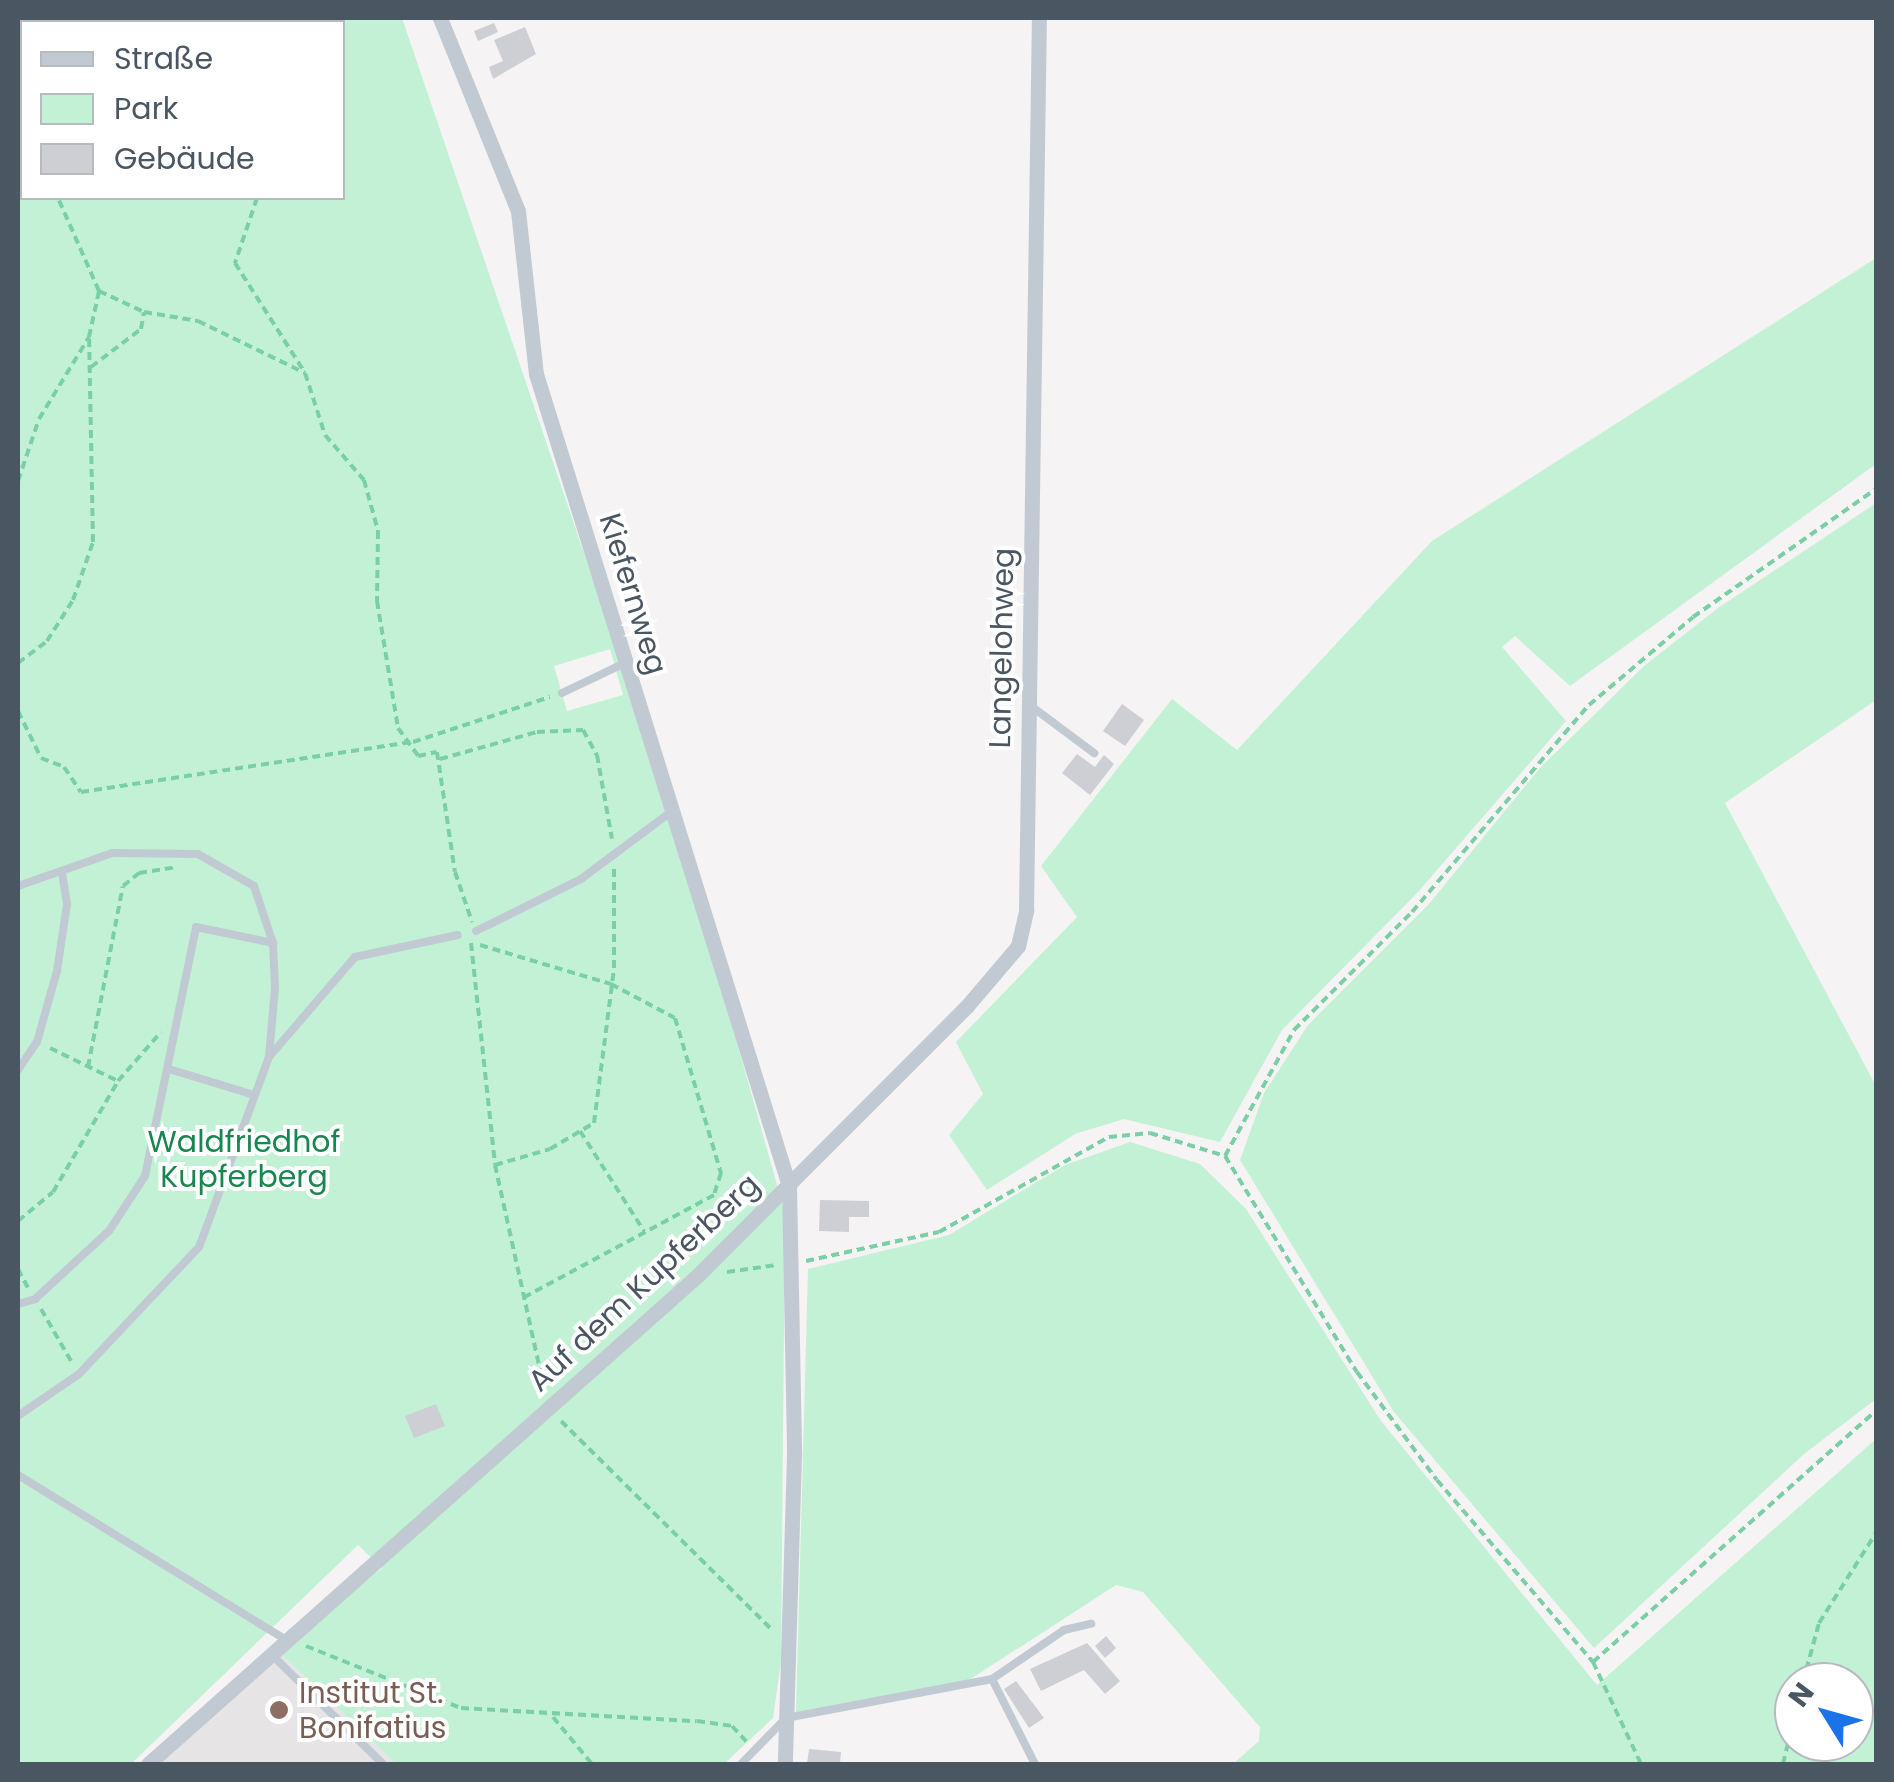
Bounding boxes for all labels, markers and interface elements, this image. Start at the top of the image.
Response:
legend [20,20,345,200]
text: Straße [114,37,213,80]
text: Park [114,87,178,130]
text: Gebäude [114,137,255,180]
street label: Kiefernweg [591,509,675,679]
street label: Langelohweg [982,547,1022,749]
park label: Waldfriedhof Kupferberg [148,1124,340,1194]
street label: Auf dem Kupferberg [521,1167,767,1399]
north arrow [1774,1662,1874,1762]
place label: Institut St. Bonifatius [299,1675,446,1746]
text: N [1779,1675,1823,1715]
marker: Institut St. Bonifatius [268,1699,290,1721]

